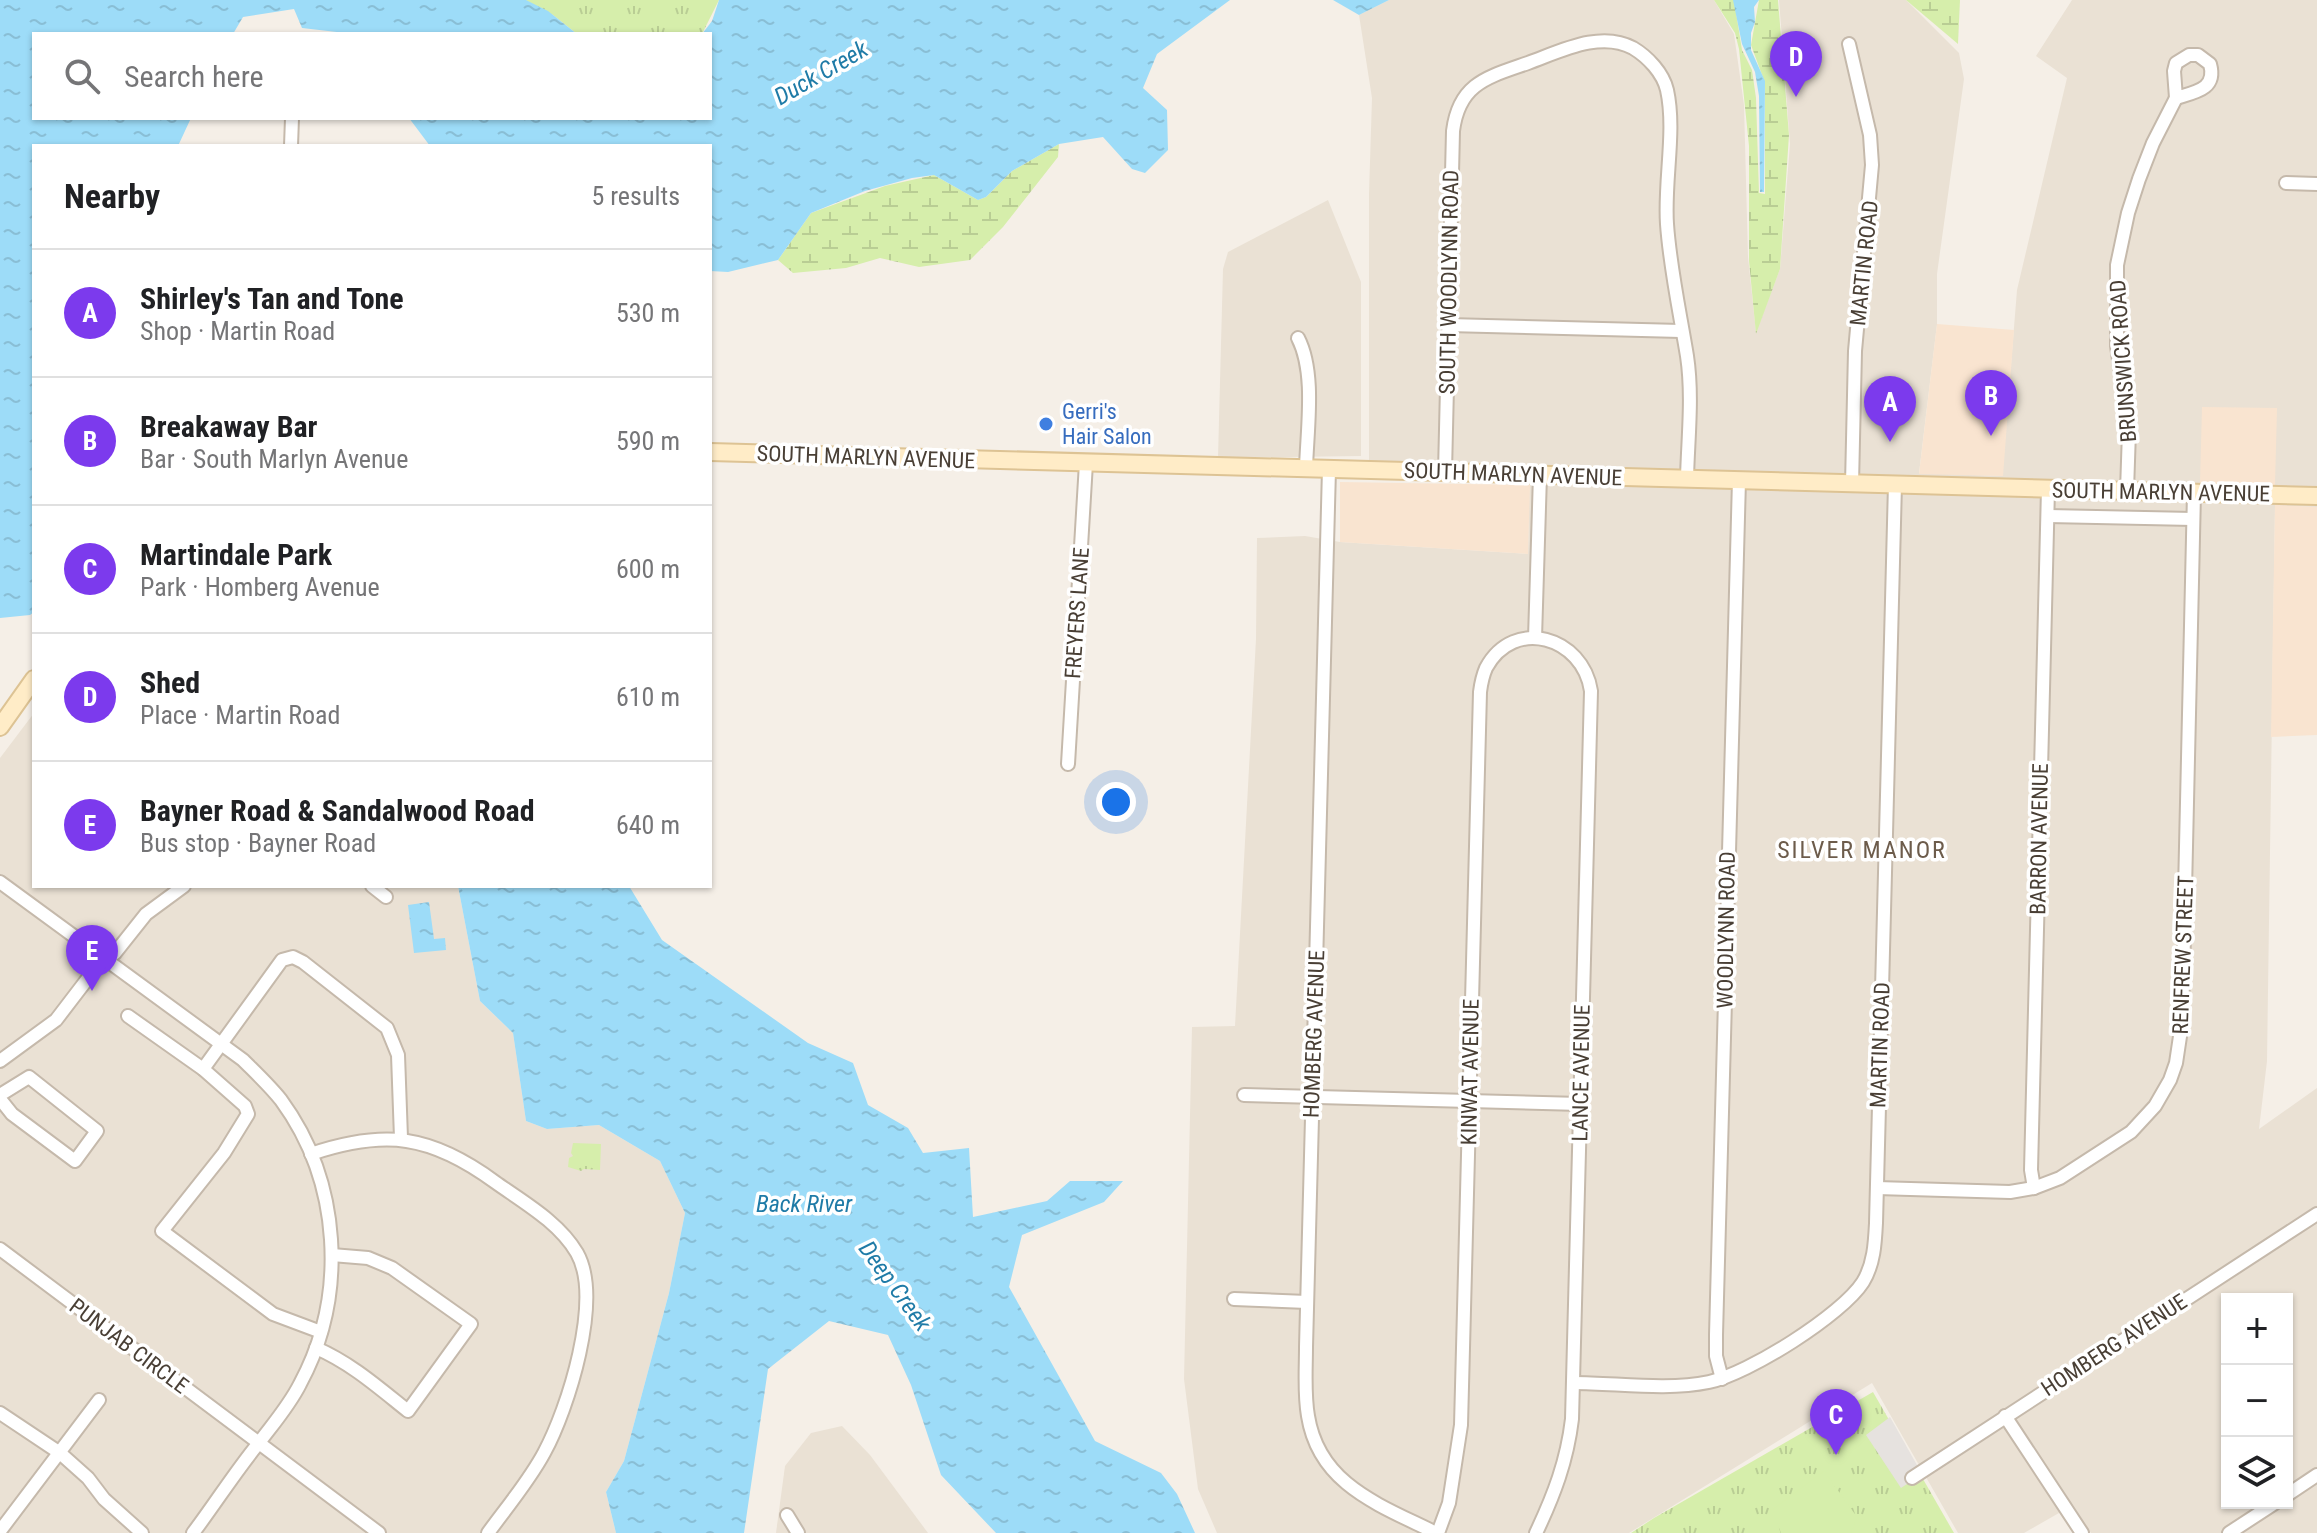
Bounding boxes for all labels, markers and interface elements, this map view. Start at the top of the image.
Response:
pin: D [1770,31,1822,97]
search box [32,32,712,120]
water label: Duck Creek [769,35,873,111]
icon: search [60,54,104,98]
text: Search here [124,59,264,94]
street label: SOUTH WOODLYNN ROAD [1435,170,1463,394]
text: Nearby [64,176,160,216]
text: 5 results [591,181,680,211]
street label: MARTIN ROAD [1845,199,1883,327]
street label: BRUNSWICK ROAD [2105,279,2141,443]
text: Shirley's Tan and Tone [140,281,404,316]
text: A [82,298,98,328]
text: 530 m [616,298,680,328]
text: Shop · Martin Road [140,316,335,346]
pin: B [1965,370,2017,436]
pin: A [1864,376,1916,442]
place label: Gerri's Hair Salon [1062,399,1152,449]
text: Breakaway Bar [140,409,318,444]
marker: Gerri's Hair Salon [1037,415,1055,433]
text: B [83,426,97,456]
text: 590 m [616,426,680,456]
street label: SOUTH MARLYN AVENUE [756,441,976,473]
text: Bar · South Marlyn Avenue [140,444,408,474]
street label: SOUTH MARLYN AVENUE [1403,458,1623,490]
street label: SOUTH MARLYN AVENUE [2052,478,2270,506]
text: Martindale Park [140,537,332,572]
street label: FREYERS LANE [1060,546,1094,680]
text: C [83,554,97,584]
text: 600 m [616,554,680,584]
text: Park · Homberg Avenue [140,572,380,602]
text: Shed [140,665,200,700]
text: D [83,682,97,712]
text: 610 m [616,682,680,712]
text: Place · Martin Road [140,700,340,730]
street label: BARRON AVENUE [2025,763,2053,915]
your location [1096,782,1136,822]
text: Bayner Road & Sandalwood Road [140,793,535,828]
text: E [84,810,96,840]
text: 640 m [616,810,680,840]
text: Bus stop · Bayner Road [140,828,376,858]
district label: SILVER MANOR [1777,836,1947,864]
street label: WOODLYNN ROAD [1712,851,1740,1009]
street label: RENFREW STREET [2168,875,2198,1035]
pin: E [66,925,118,991]
street label: HOMBERG AVENUE [1299,950,1329,1118]
street label: MARTIN ROAD [1865,982,1895,1108]
street label: KINWAT AVENUE [1456,998,1484,1146]
street label: LANCE AVENUE [1567,1004,1595,1142]
water label: Back River [756,1190,853,1218]
water label: Deep Creek [853,1236,937,1337]
street label: HOMBERG AVENUE [2037,1289,2191,1401]
street label: PUNJAB CIRCLE [65,1293,193,1399]
map controls [2221,1293,2293,1509]
button: + [2221,1293,2293,1365]
button: − [2221,1365,2293,1437]
pin: C [1810,1389,1862,1455]
button: layers [2221,1437,2293,1509]

